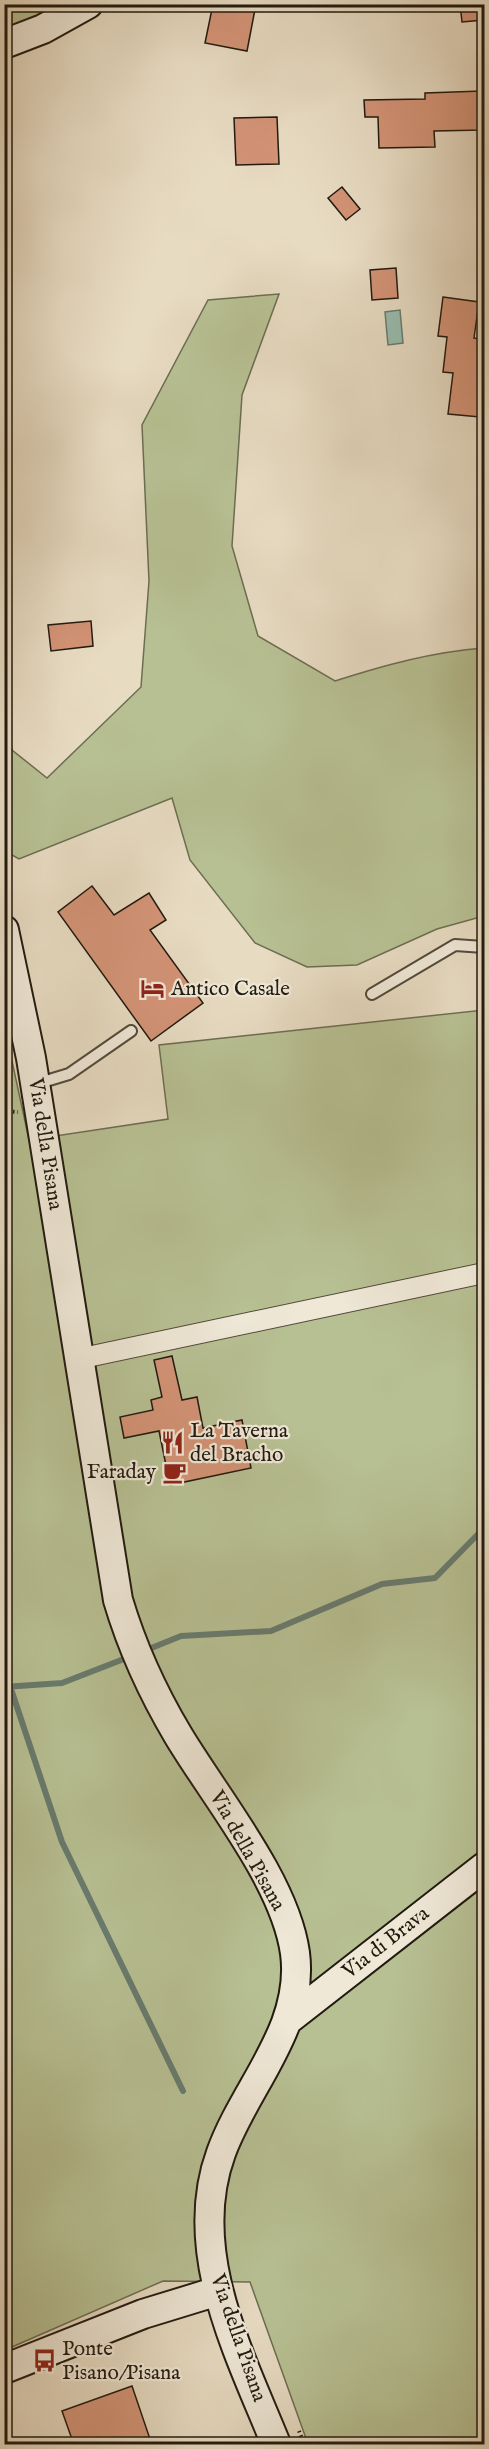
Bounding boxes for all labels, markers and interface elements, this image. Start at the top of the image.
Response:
hotel icon: Antico Casale [140,976,166,1002]
place label: Antico Casale [170,976,290,1003]
street label: Via della Pisana [21,1075,69,1213]
place label: La Taverna del Bracho [190,1418,289,1469]
restaurant icon: La Taverna del Bracho [159,1430,185,1456]
place label: Faraday [87,1459,157,1486]
cafe icon: Faraday [161,1459,187,1485]
street label: Via della Pisana [202,1785,292,1917]
street label: Via di Brava [336,1900,436,1986]
street label: Via della Pisana [203,2270,273,2406]
place label: Ponte Pisano/Pisana [62,2336,181,2387]
bus stop icon: Ponte Pisano/Pisana [31,2348,57,2374]

